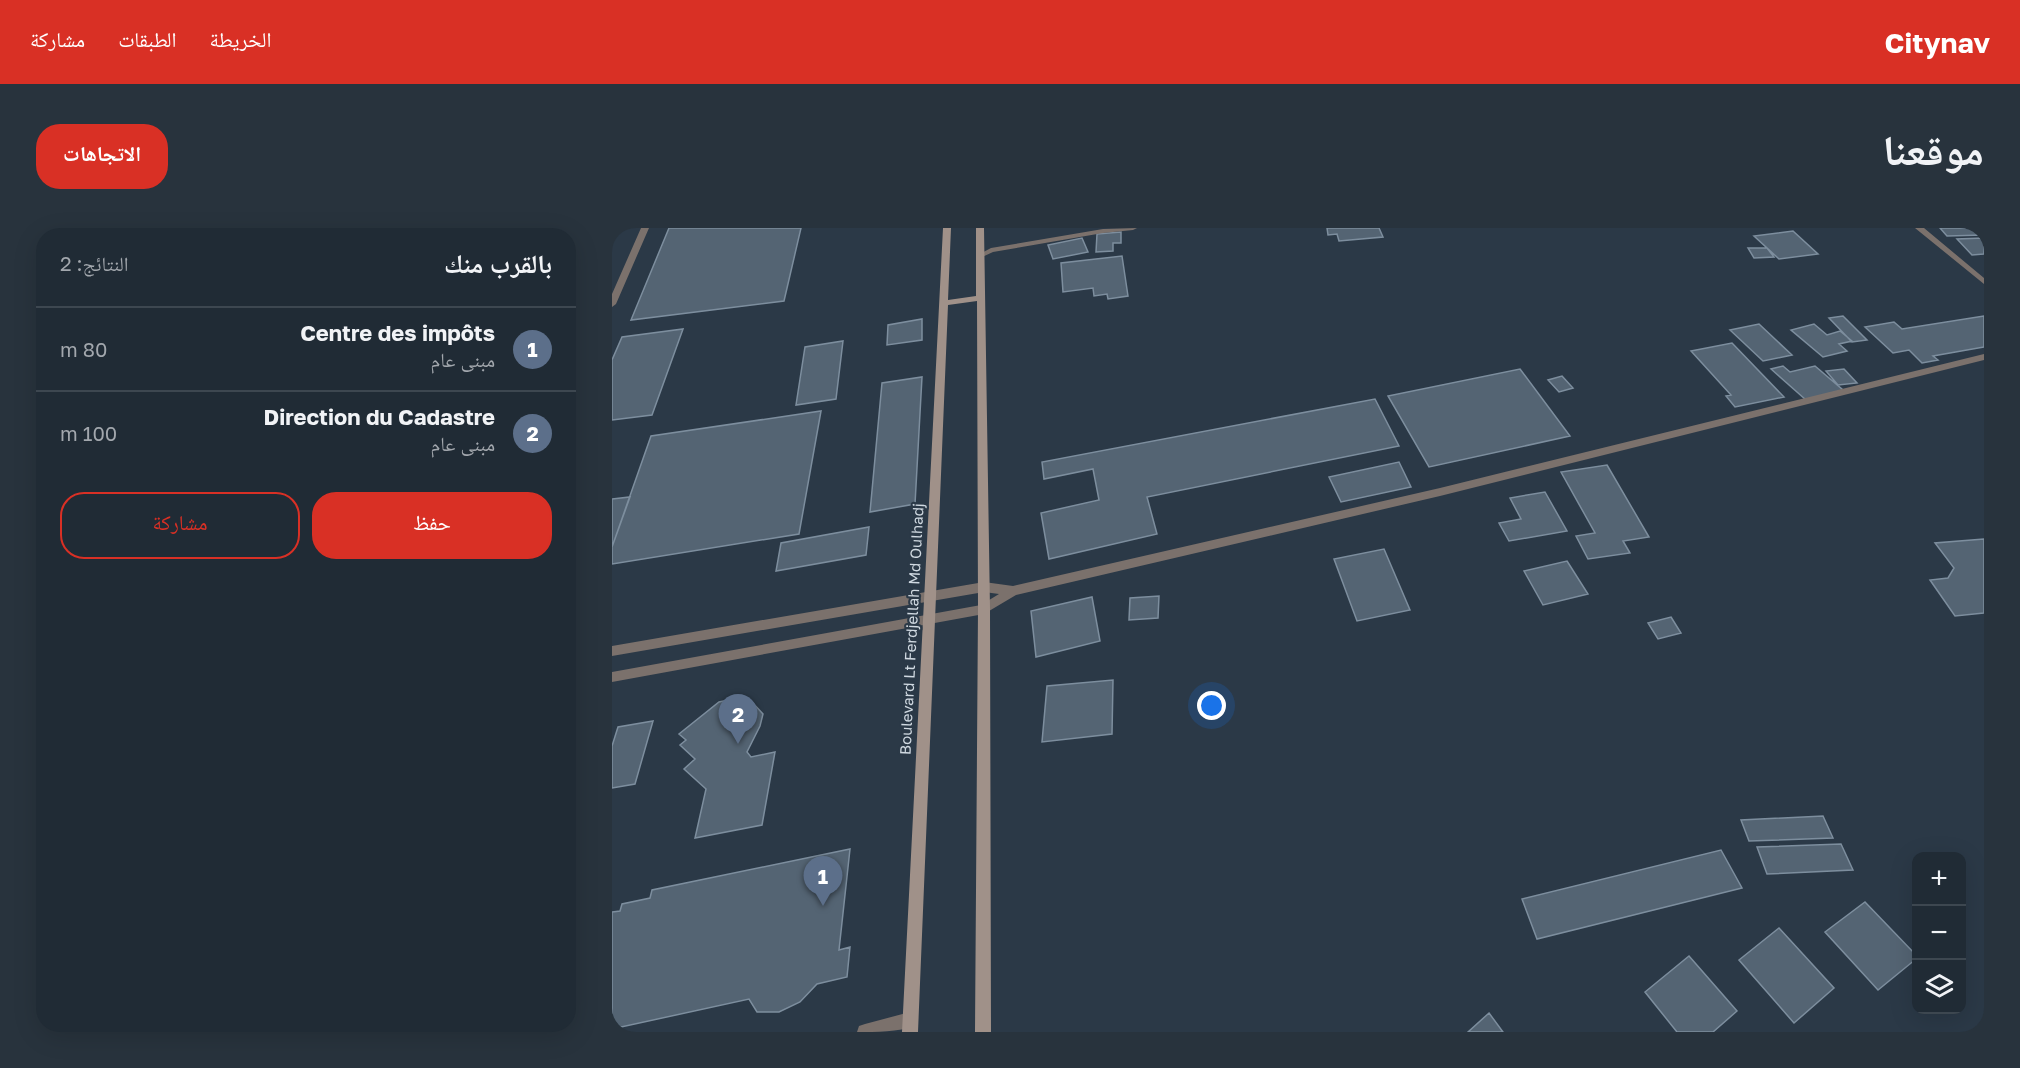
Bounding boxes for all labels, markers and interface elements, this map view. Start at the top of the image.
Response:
text: مشاركة [30,26,85,52]
text: الطبقات [118,26,177,52]
text: الخريطة [210,26,271,52]
text: Citynav [1885,26,1990,59]
button: الاتجاهات [36,124,168,189]
text: موقعنا [1883,124,1984,174]
text: بالقرب منك [444,248,552,279]
text: النتائج: 2 [60,251,129,275]
text: Centre des impôts [300,319,495,346]
text: 80 m [60,337,107,361]
text: 1 [527,337,538,361]
text: مبنى عام [431,347,495,371]
text: Direction du Cadastre [263,403,495,430]
text: 100 m [60,421,117,445]
text: 2 [526,421,539,445]
text: مبنى عام [431,431,495,455]
button: مشاركة [60,492,300,559]
button: حفظ [312,492,552,559]
street label: Boulevard Lt Ferdjellah Md Oulhadj [895,503,927,755]
your location [1197,691,1226,720]
pin: 2 [718,694,758,744]
map controls [1912,852,1966,1014]
button: + [1912,852,1966,906]
pin: 1 [804,856,842,906]
button: − [1912,906,1966,960]
button: layers [1912,960,1966,1014]

